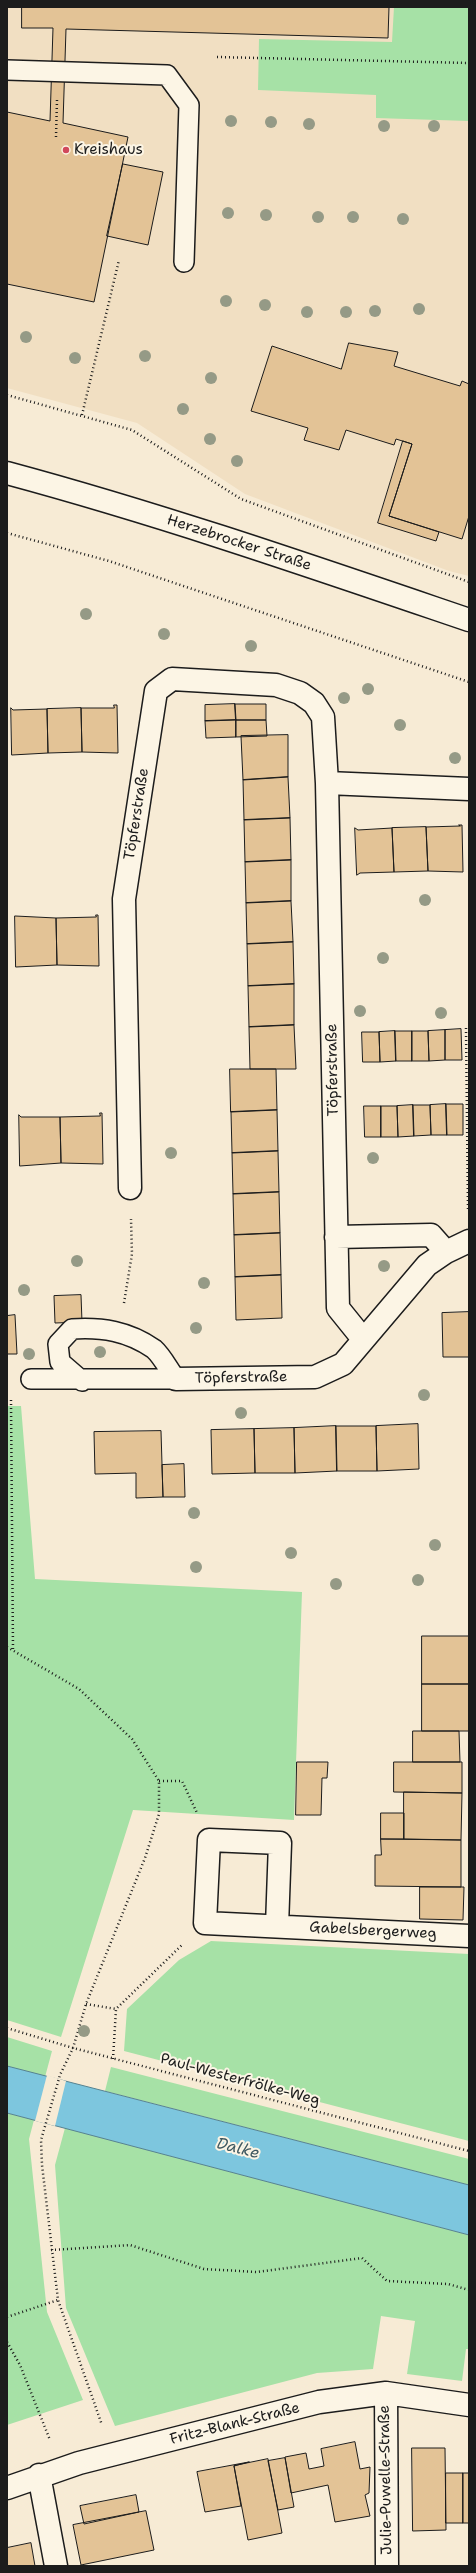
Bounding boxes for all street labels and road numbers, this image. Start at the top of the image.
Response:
street label: Herzebrocker Straße [165,511,313,575]
street label: Töpferstraße [121,767,153,861]
street label: Töpferstraße [323,1023,343,1117]
street label: Töpferstraße [194,1368,288,1388]
street label: Gabelsbergerweg [309,1919,437,1943]
street label: Paul-Westerfrölke-Weg [158,2050,322,2110]
street label: Fritz-Blank-Straße [168,2399,302,2449]
street label: Julie-Puwelle-Straße [376,2405,396,2555]

